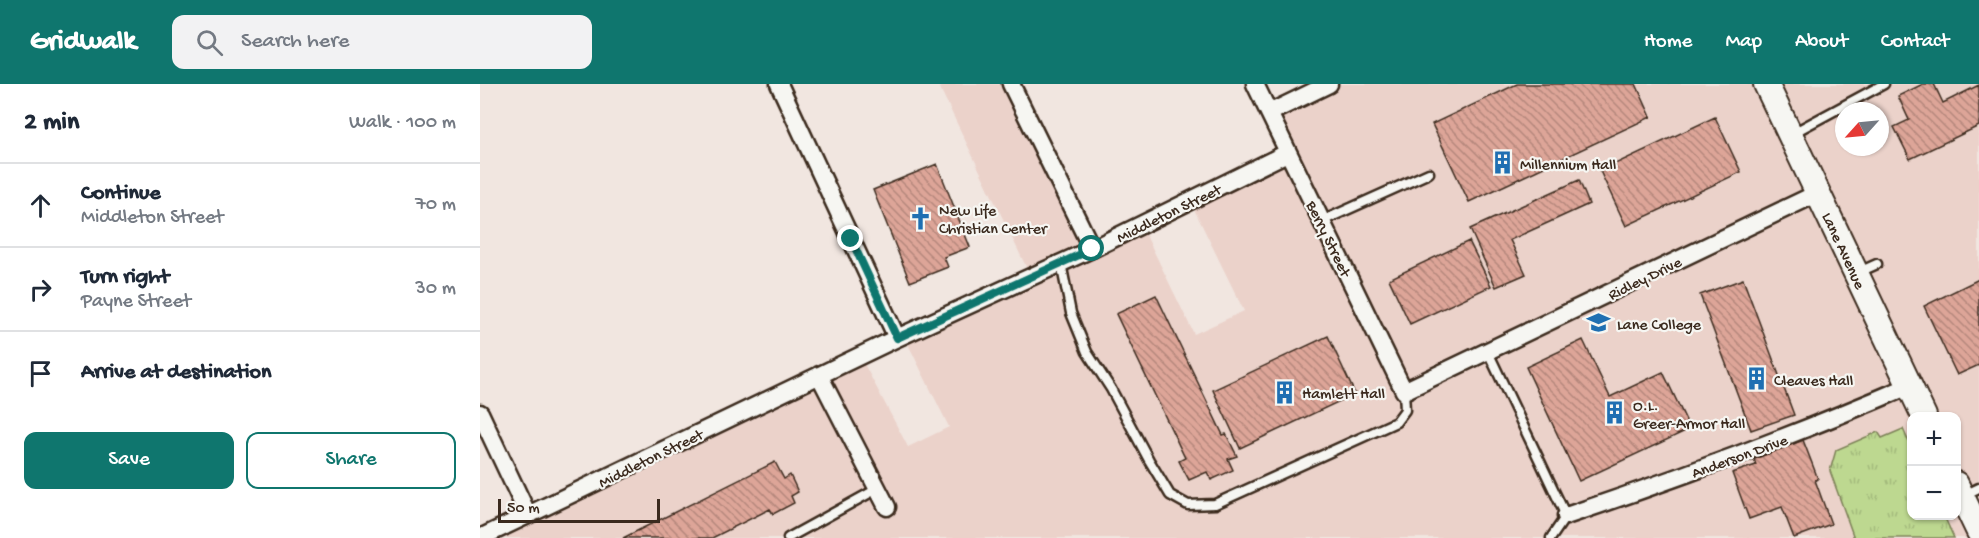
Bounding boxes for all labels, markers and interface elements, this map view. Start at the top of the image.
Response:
search box [172,15,592,69]
text: Gridwalk [30,26,136,59]
icon: search [193,26,226,59]
text: Search here [241,29,349,55]
text: Home [1644,30,1692,55]
text: Map [1725,30,1762,55]
text: About [1795,30,1848,55]
text: Contact [1881,30,1949,55]
north arrow [1835,102,1889,156]
text: 2 min [24,108,79,139]
text: Walk · 100 m [349,112,456,135]
building icon: Millennium Hall [1489,150,1515,176]
place label: Millennium Hall [1520,157,1616,176]
text: Continue [81,181,161,207]
street label: Middleton Street [1114,181,1226,249]
icon: ahead [24,189,57,222]
text: 70 m [415,194,456,217]
street label: Berry Street [1300,198,1354,282]
place label: New Life Christian Center [939,203,1048,240]
church icon: New Life Christian Center [908,205,934,231]
text: Middleton Street [81,207,224,230]
street label: Lane Avenue [1816,210,1868,294]
route end [837,225,863,251]
route start [1078,235,1104,261]
street label: Ridley Drive [1606,254,1686,306]
text: Turn right [81,265,169,291]
icon: right [24,273,57,306]
text: 30 m [415,278,456,301]
text: Payne Street [81,291,191,314]
school or university icon: Lane College [1586,310,1612,336]
place label: Lane College [1617,317,1702,336]
icon: arrive [24,357,57,390]
text: Arrive at destination [81,360,271,386]
building icon: Cleaves Hall [1743,366,1769,392]
place label: Cleaves Hall [1774,373,1853,392]
building icon: Hamlett Hall [1271,379,1297,405]
place label: Hamlett Hall [1302,386,1385,405]
place label: O.L. Greer-Armor Hall [1633,398,1745,435]
building icon: O.L. Greer-Armor Hall [1602,400,1628,426]
map controls [1907,412,1961,520]
button: + [1907,412,1961,466]
street label: Middleton Street [596,426,708,494]
button: Save [24,432,234,489]
button: Share [246,432,456,489]
street label: Anderson Drive [1690,432,1792,484]
button: − [1907,466,1961,520]
scale bar [498,496,660,524]
text: 50 m [507,500,540,519]

